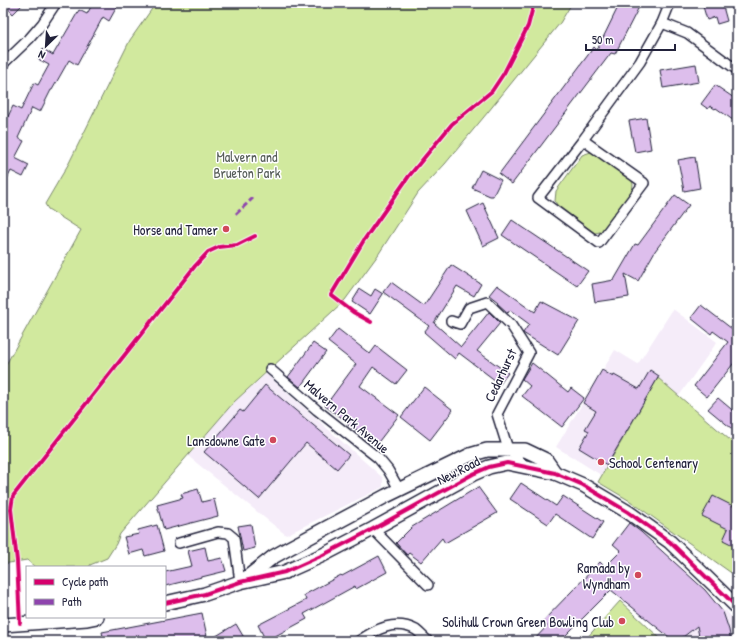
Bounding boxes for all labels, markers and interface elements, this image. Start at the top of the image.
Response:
north arrow [26,26,66,66]
scale bar [586,26,675,52]
text: 50 m [592,31,613,48]
text: N [36,47,47,63]
park label: Malvern and Brueton Park [213,147,281,182]
place label: Horse and Tamer [133,220,219,239]
marker: Horse and Tamer [221,224,231,234]
street label: Cedarhurst [479,345,521,405]
street label: Malvern Park Avenue [300,375,394,458]
place label: Lansdowne Gate [187,431,265,450]
marker: Lansdowne Gate [268,435,278,445]
street label: New Road [433,451,483,489]
place label: School Centenary [609,453,698,473]
marker: School Centenary [596,457,606,467]
place label: Ramada by Wyndham [577,558,630,594]
legend [26,566,166,618]
marker: Ramada by Wyndham [633,570,643,580]
text: Cycle path [62,573,108,590]
text: Path [62,593,82,610]
place label: Solihull Crown Green Bowling Club [442,612,614,632]
marker: Solihull Crown Green Bowling Club [617,616,627,626]

